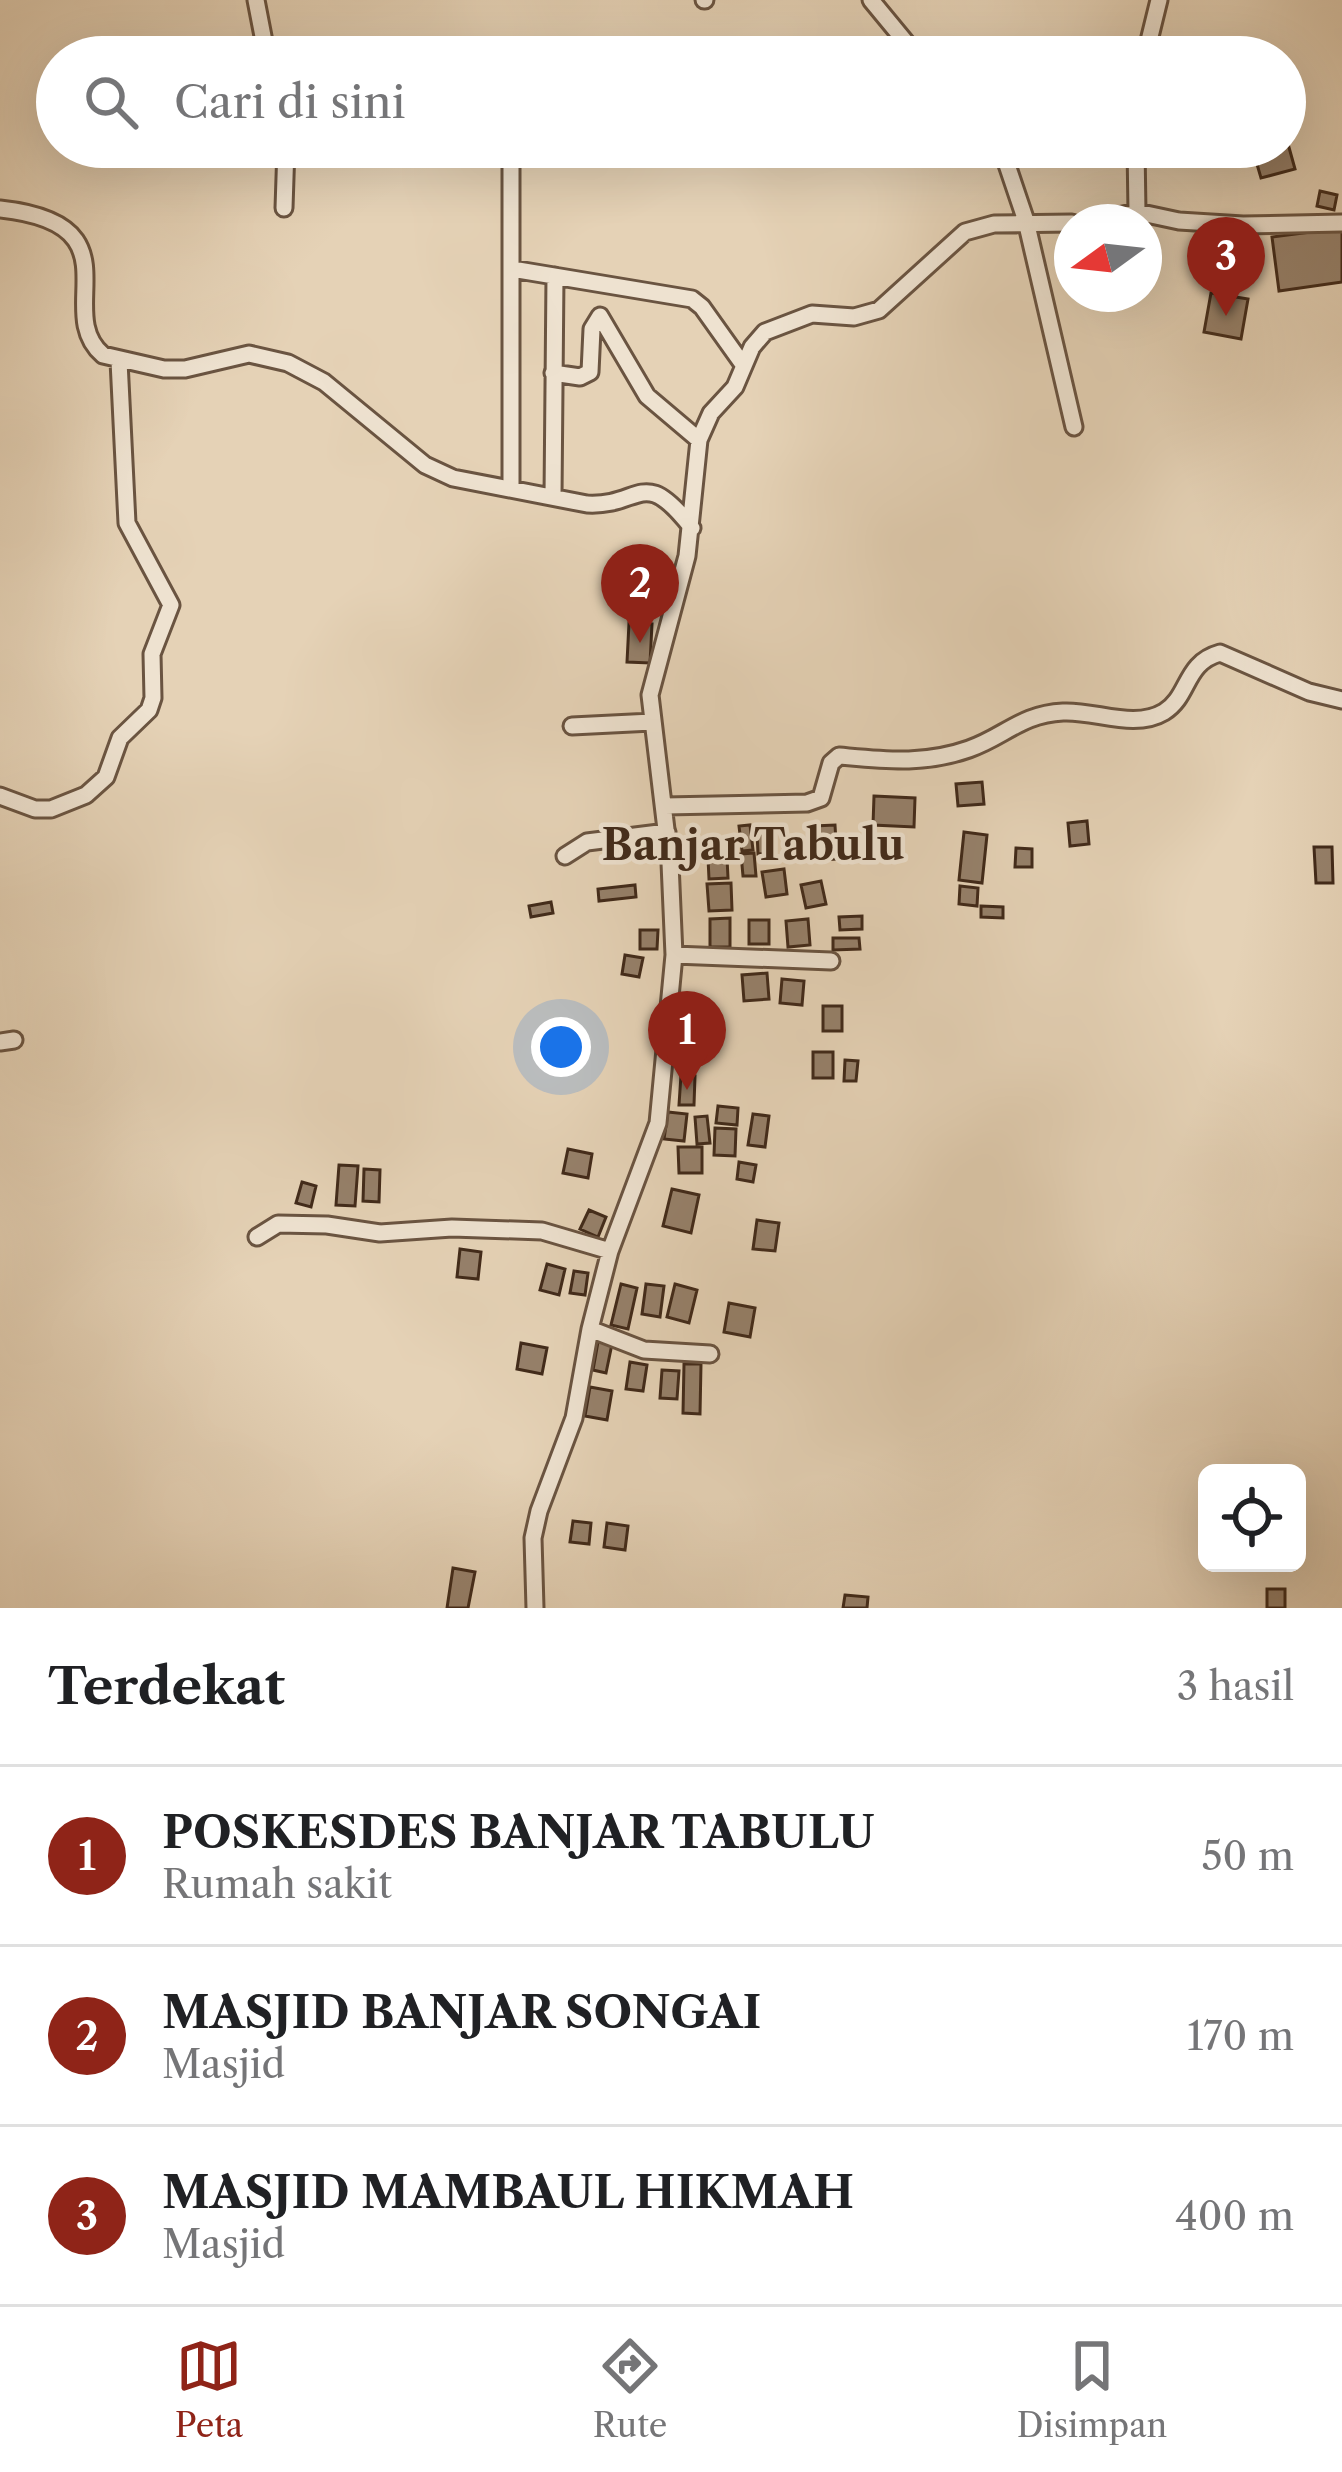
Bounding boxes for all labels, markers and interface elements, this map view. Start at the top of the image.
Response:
search box [36,36,1306,168]
icon: search [78,69,144,135]
text: Cari di sini [174,74,405,130]
north arrow [1054,204,1162,312]
pin: 3 [1187,217,1265,316]
pin: 2 [601,544,679,643]
district label: Banjar Tabulu [601,819,905,871]
pin: 1 [648,991,726,1090]
your location [531,1017,591,1077]
map controls [1198,1464,1306,1572]
button: locate [1198,1464,1306,1572]
text: Terdekat [48,1655,285,1717]
text: 3 hasil [1177,1662,1294,1710]
text: POSKESDES BANJAR TABULU [162,1804,875,1860]
text: 1 [78,1832,96,1880]
text: 50 m [1201,1832,1294,1880]
text: Rumah sakit [162,1860,392,1908]
text: MASJID BANJAR SONGAI [162,1984,761,2040]
text: 2 [75,2012,99,2060]
text: 170 m [1187,2012,1294,2060]
text: Masjid [162,2040,285,2088]
text: MASJID MAMBAUL HIKMAH [162,2164,854,2220]
text: 3 [76,2192,98,2240]
text: 400 m [1175,2192,1294,2240]
text: Masjid [162,2220,285,2268]
tab: Peta [175,2333,243,2446]
tab: Rute [593,2333,667,2446]
tab: Disimpan [1017,2333,1167,2446]

